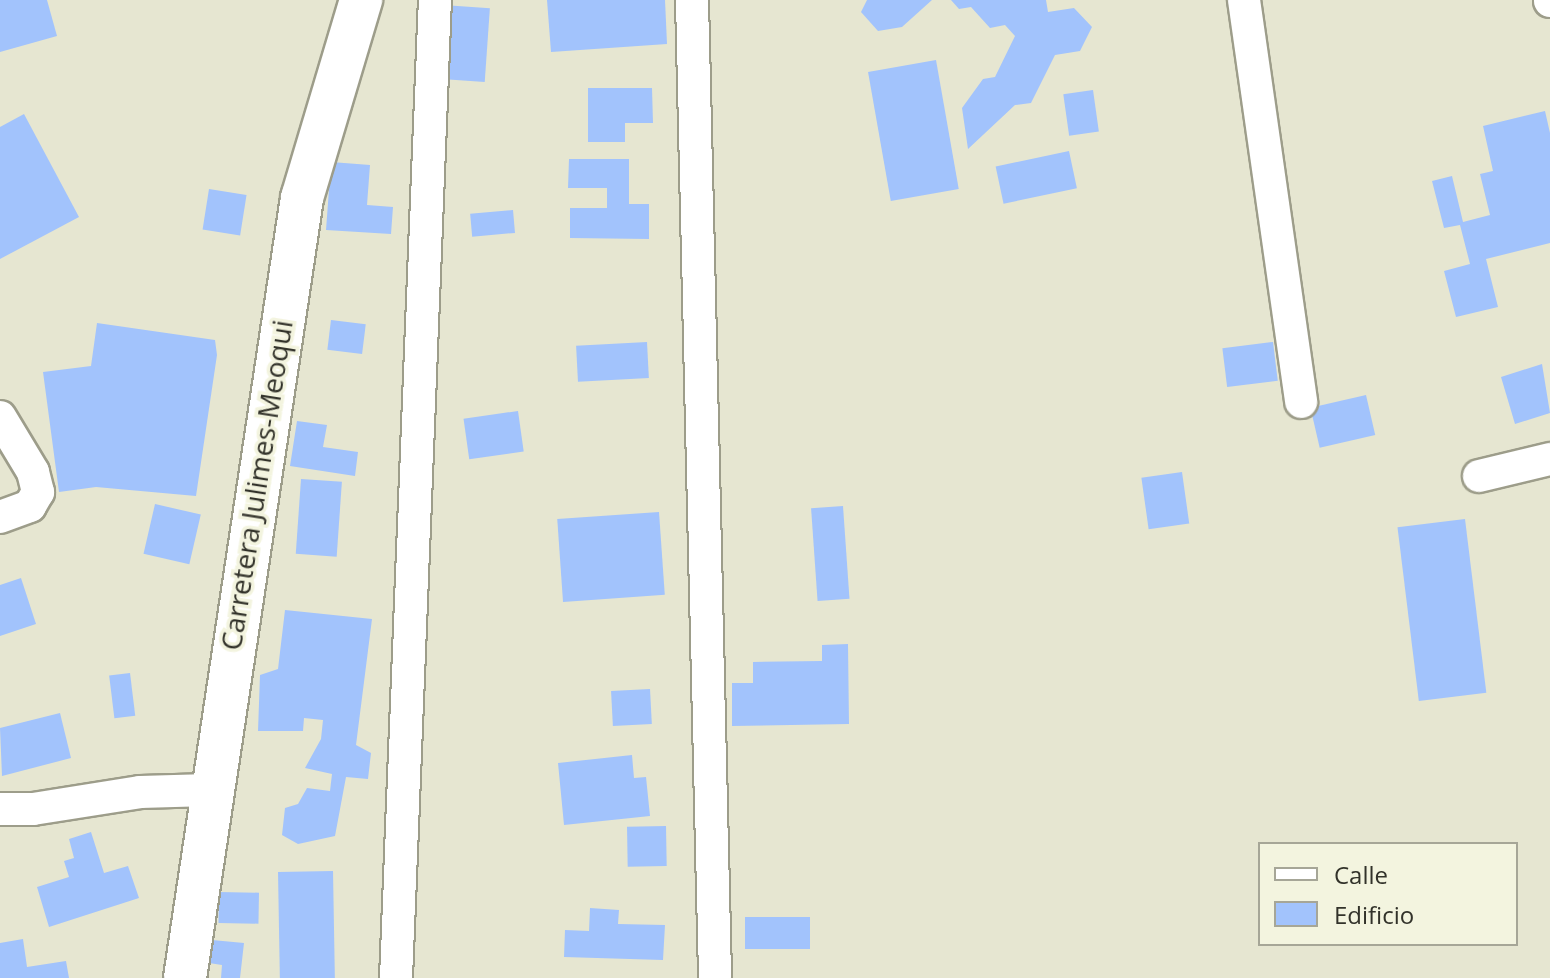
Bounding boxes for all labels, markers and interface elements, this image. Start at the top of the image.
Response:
street label: Carretera Julimes-Meoqui [213,318,299,652]
legend [1258,842,1518,946]
text: Calle [1334,858,1388,891]
text: Edificio [1334,898,1414,931]

